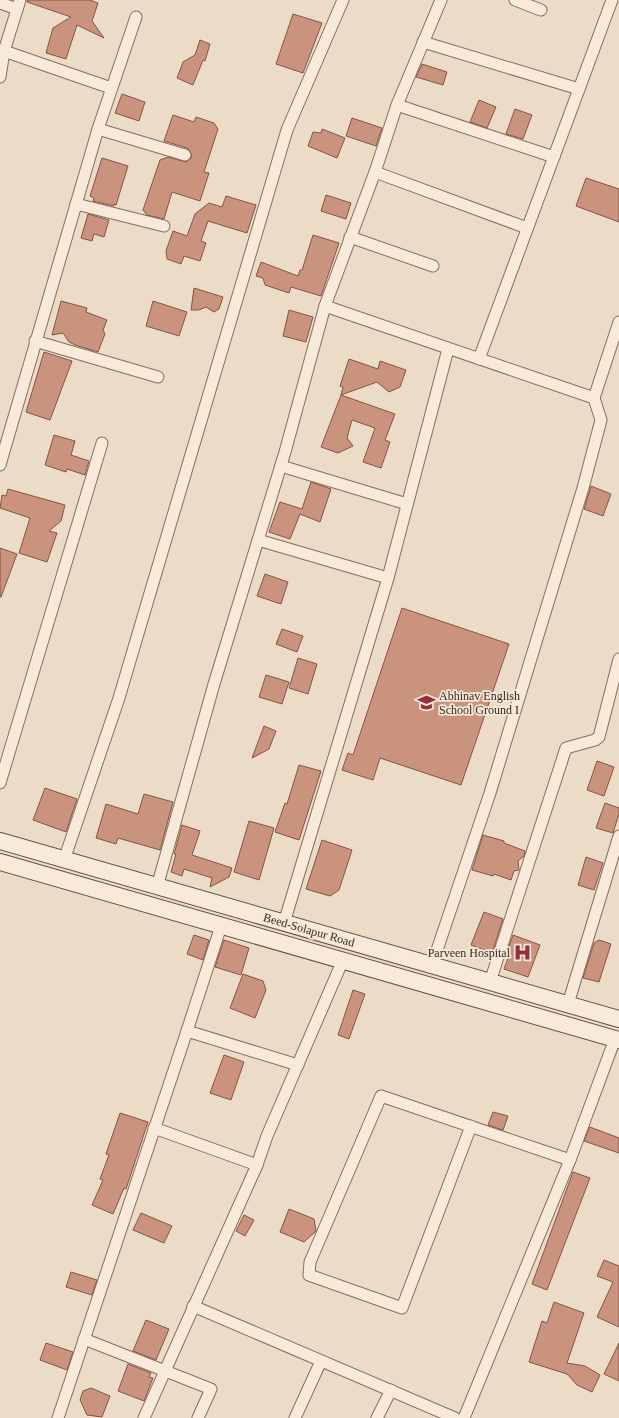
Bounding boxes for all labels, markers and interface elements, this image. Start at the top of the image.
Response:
place label: Abhinav English School Ground I [439,689,520,717]
school or university icon: Abhinav English School Ground I [416,693,436,713]
street label: Beed-Solapur Road [262,910,356,950]
hospital icon: Parveen Hospital [513,943,533,963]
place label: Parveen Hospital [428,946,511,960]

